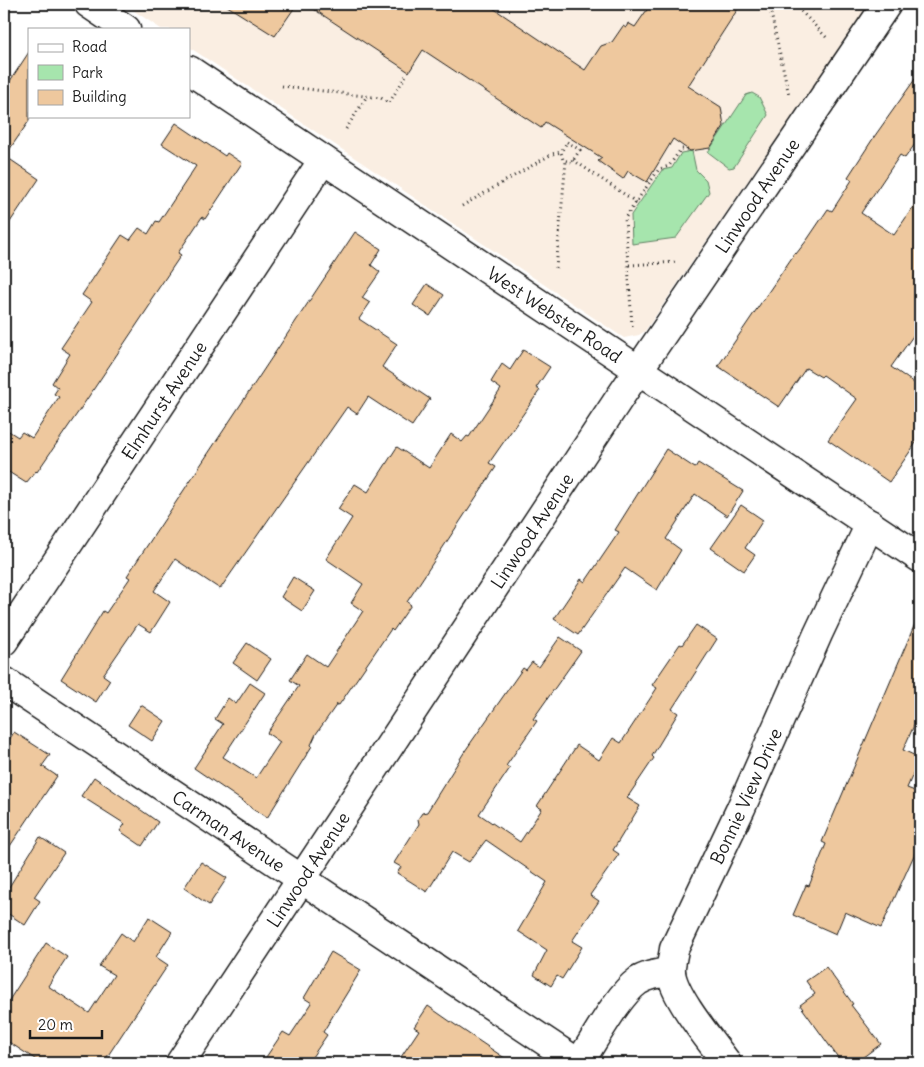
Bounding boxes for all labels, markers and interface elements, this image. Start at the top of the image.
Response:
legend [28,28,190,118]
text: Road [72,37,107,56]
text: Park [72,63,103,82]
text: Building [72,87,127,106]
street label: Linwood Avenue [710,134,804,257]
street label: West Webster Road [483,261,627,368]
street label: Elmhurst Avenue [116,336,211,464]
street label: Linwood Avenue [485,469,578,593]
street label: Bonnie View Drive [705,724,786,868]
street label: Carman Avenue [168,785,289,876]
street label: Linwood Avenue [261,807,354,932]
scale bar [30,1007,102,1039]
text: 20 m [38,1015,73,1034]

